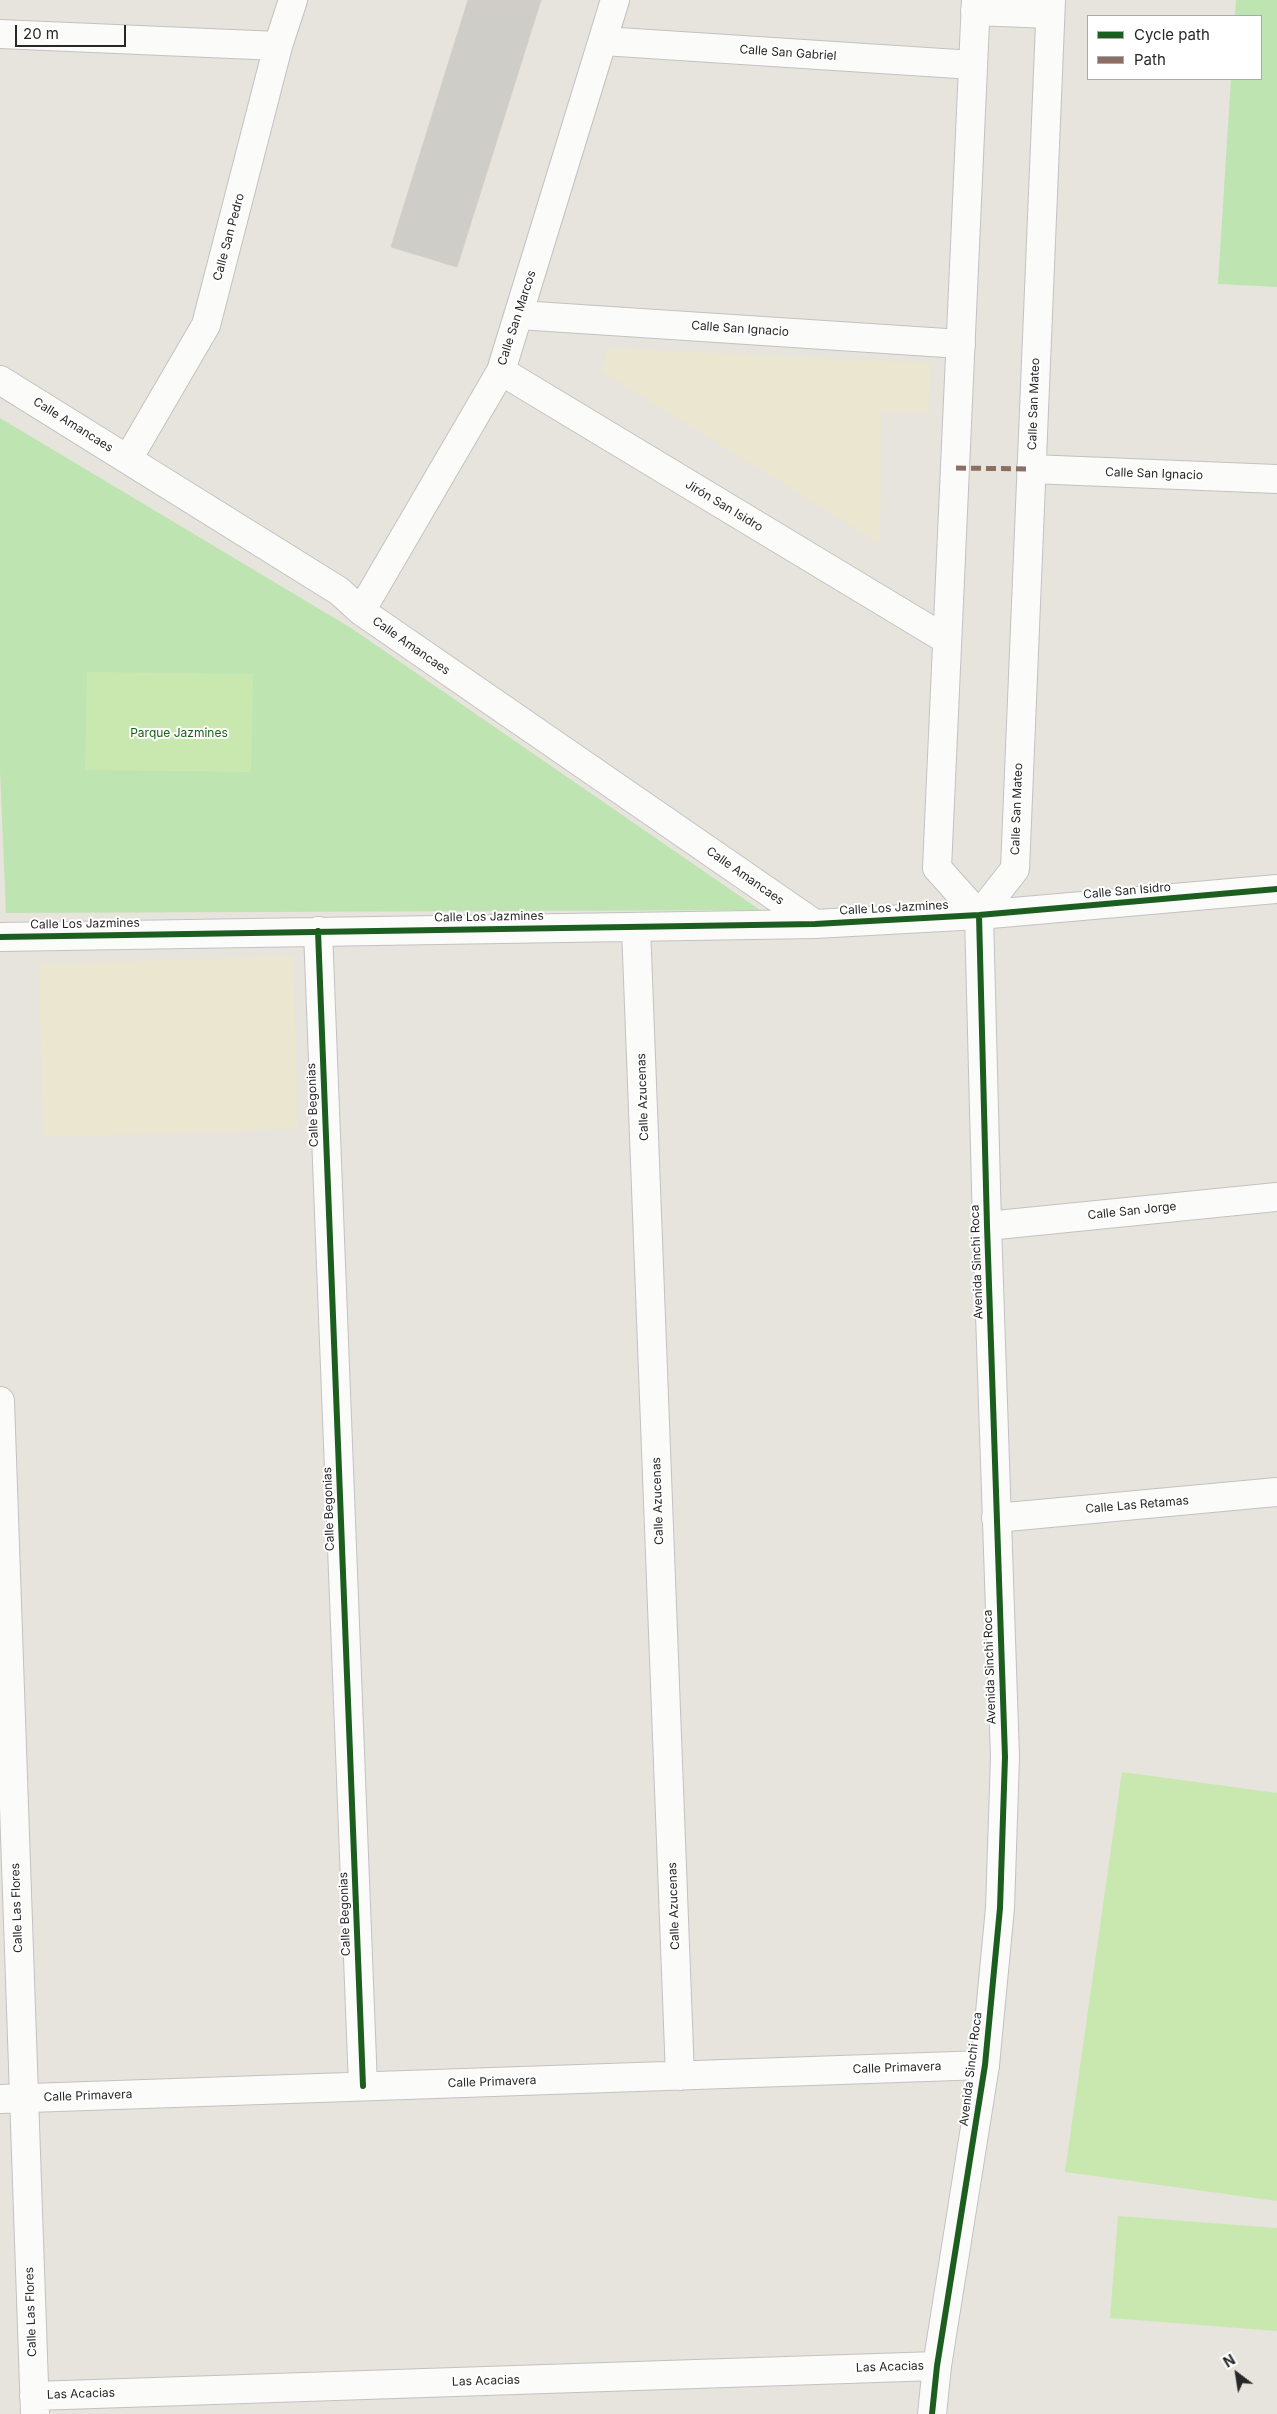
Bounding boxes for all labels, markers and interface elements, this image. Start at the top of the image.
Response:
scale bar [18,15,129,47]
legend [1087,15,1262,80]
text: 20 m [23,24,59,43]
text: Cycle path [1134,25,1210,44]
street label: Calle San Gabriel [739,42,837,64]
text: Path [1134,50,1166,69]
street label: Calle San Pedro [210,192,248,282]
street label: Calle San Marcos [495,269,539,367]
street label: Calle San Ignacio [691,318,789,340]
street label: Calle San Mateo [1025,358,1043,450]
street label: Calle Amancaes [30,395,116,455]
street label: Calle San Ignacio [1105,465,1203,483]
street label: Jirón San Isidro [683,477,765,535]
street label: Calle Amancaes [369,614,453,678]
park label: Parque Jazmines [130,726,228,740]
street label: Calle San Mateo [1008,763,1026,855]
street label: Calle Amancaes [703,844,787,908]
street label: Calle San Isidro [1083,880,1171,902]
street label: Calle Los Jazmines [839,898,949,918]
street label: Calle Los Jazmines [434,909,544,925]
street label: Calle Los Jazmines [30,916,140,932]
street label: Calle Azucenas [634,1053,652,1141]
street label: Calle Begonias [304,1063,322,1147]
street label: Calle San Jorge [1087,1199,1177,1223]
street label: Avenida Sinchi Roca [968,1204,986,1320]
street label: Calle Azucenas [649,1457,667,1545]
street label: Calle Begonias [320,1467,338,1551]
street label: Calle Las Retamas [1085,1493,1189,1517]
street label: Avenida Sinchi Roca [981,1609,999,1725]
street label: Calle Azucenas [665,1862,683,1950]
street label: Calle Las Flores [8,1863,26,1953]
street label: Calle Begonias [336,1872,354,1956]
street label: Avenida Sinchi Roca [957,2011,985,2127]
street label: Calle Primavera [852,2059,942,2077]
street label: Calle Primavera [447,2073,537,2091]
street label: Calle Primavera [43,2087,133,2105]
street label: Calle Las Flores [22,2267,40,2357]
north arrow [1212,2349,1262,2399]
text: N [1220,2351,1238,2371]
street label: Las Acacias [856,2359,924,2375]
street label: Las Acacias [452,2373,520,2389]
street label: Las Acacias [47,2386,115,2402]

